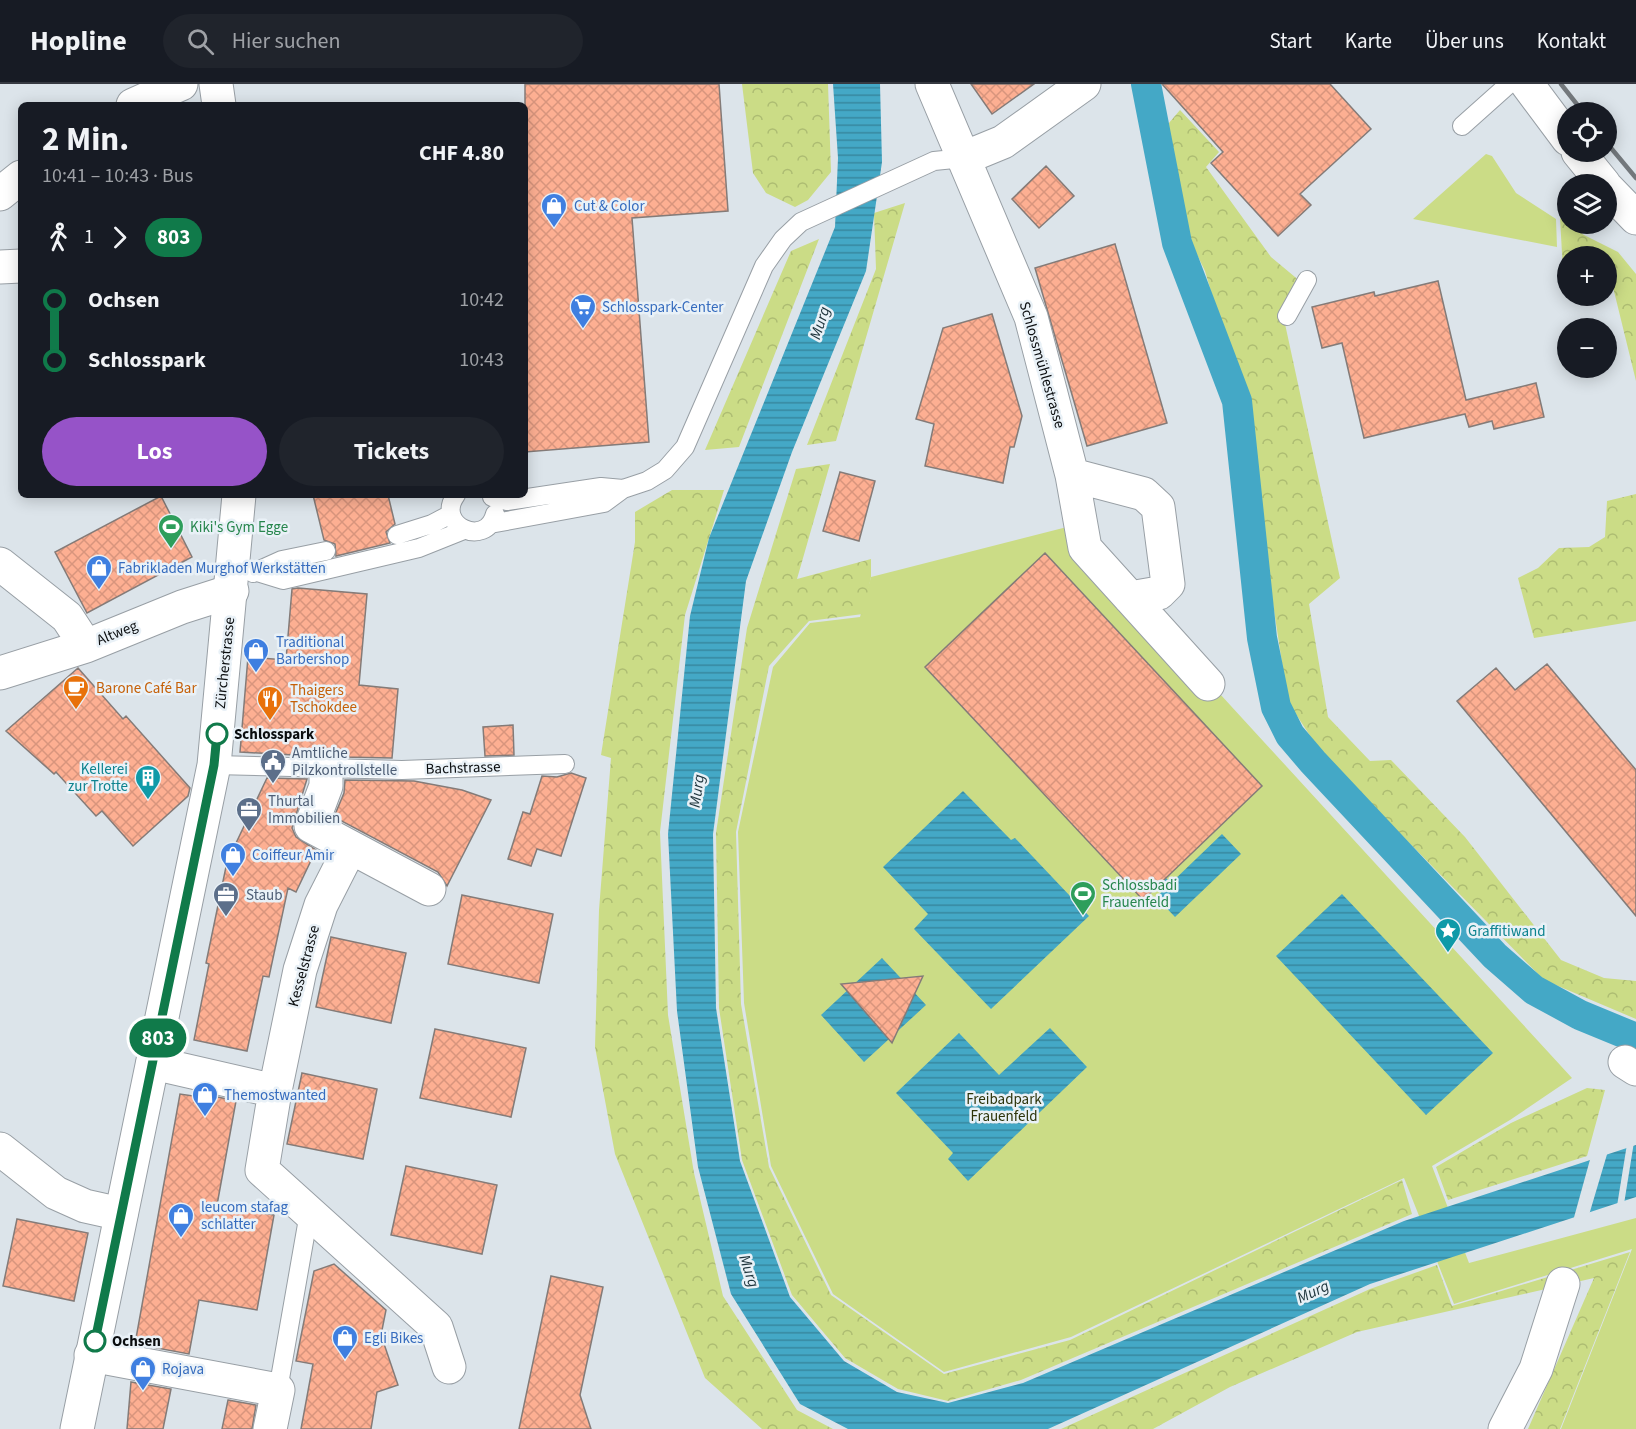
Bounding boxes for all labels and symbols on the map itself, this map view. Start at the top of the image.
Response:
shop icon: Cut & Color [539,191,569,229]
place label: Cut & Color [574,196,645,217]
supermarket icon: Schlosspark-Center [568,292,598,330]
place label: Schlosspark-Center [602,297,724,318]
street label: Schlossmühlestrasse [1014,299,1070,431]
water label: Murg [804,304,836,342]
sports icon: Kiki's Gym Egge [156,512,186,550]
place label: Kiki's Gym Egge [190,517,288,538]
shop icon: Fabrikladen Murghof Werkstätten [84,553,114,591]
place label: Fabrikladen Murghof Werkstätten [118,558,326,579]
street label: Altweg [93,615,141,651]
street label: Zürcherstrasse [210,616,240,710]
place label: Traditional Barbershop [276,632,349,670]
shop icon: Traditional Barbershop [241,636,271,674]
cafe icon: Barone Café Bar [61,673,91,711]
place label: Barone Café Bar [96,678,197,699]
place label: Thaigers Tschokdee [290,680,357,718]
restaurant icon: Thaigers Tschokdee [255,684,285,722]
marker: Schlosspark [206,723,228,745]
place label: Schlosspark [234,724,315,745]
place label: Amtliche Pilzkontrollstelle [292,743,397,781]
public building icon: Amtliche Pilzkontrollstelle [258,747,288,785]
street label: Bachstrasse [425,756,501,780]
place label: Kellerei zur Trotte [68,759,128,797]
building icon: Kellerei zur Trotte [133,763,163,801]
water label: Murg [684,773,710,809]
place label: Thurtal Immobilien [268,791,340,829]
office icon: Thurtal Immobilien [234,795,264,833]
shop icon: Coiffeur Amir [218,840,248,878]
place label: Coiffeur Amir [252,845,335,866]
place label: Schlossbadi Frauenfeld [1102,875,1177,913]
sports icon: Schlossbadi Frauenfeld [1068,879,1098,917]
office icon: Staub [211,880,241,918]
place label: Staub [246,885,282,906]
place icon: Graffitiwand [1433,916,1463,954]
place label: Graffitiwand [1468,921,1546,942]
street label: Kesselstrasse [283,923,325,1009]
line badge: 803 [124,1018,192,1058]
shop icon: Themostwanted [190,1080,220,1118]
place label: Themostwanted [224,1085,326,1106]
park label: Freibadpark Frauenfeld [966,1089,1042,1127]
place label: leucom stafag schlatter [201,1197,288,1235]
shop icon: leucom stafag schlatter [166,1201,196,1239]
water label: Murg [733,1252,765,1290]
water label: Murg [1293,1275,1333,1309]
shop icon: Egli Bikes [330,1323,360,1361]
place label: Egli Bikes [364,1328,423,1349]
marker: Ochsen [84,1330,106,1352]
place label: Ochsen [112,1331,161,1352]
shop icon: Rojava [128,1354,158,1392]
place label: Rojava [162,1359,204,1380]

